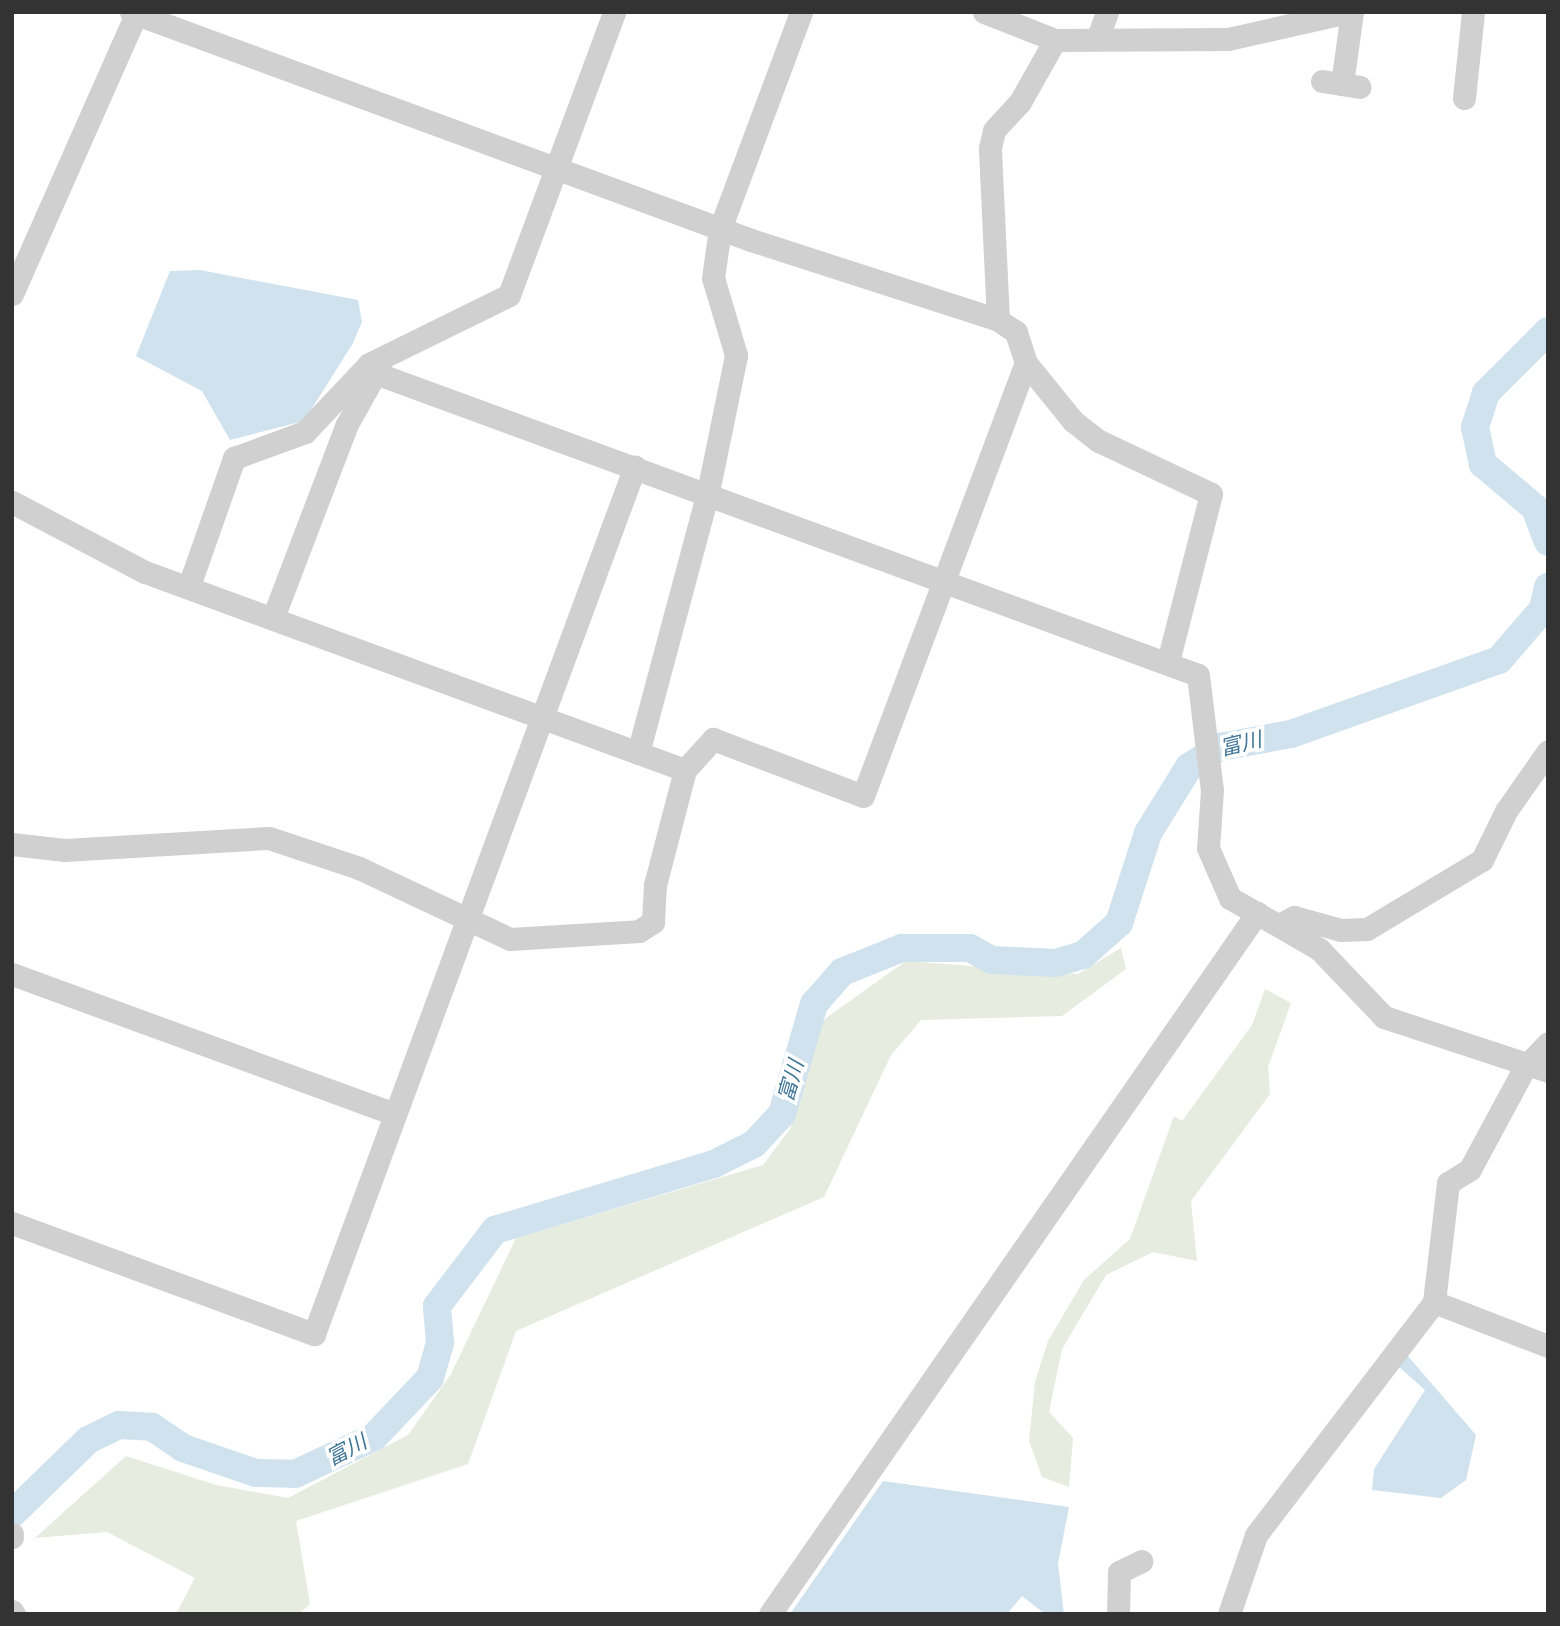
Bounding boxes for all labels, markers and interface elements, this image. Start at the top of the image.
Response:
water label: 富川 [1218,728,1264,762]
water label: 富川 [774,1057,810,1105]
water label: 富川 [323,1430,371,1472]

